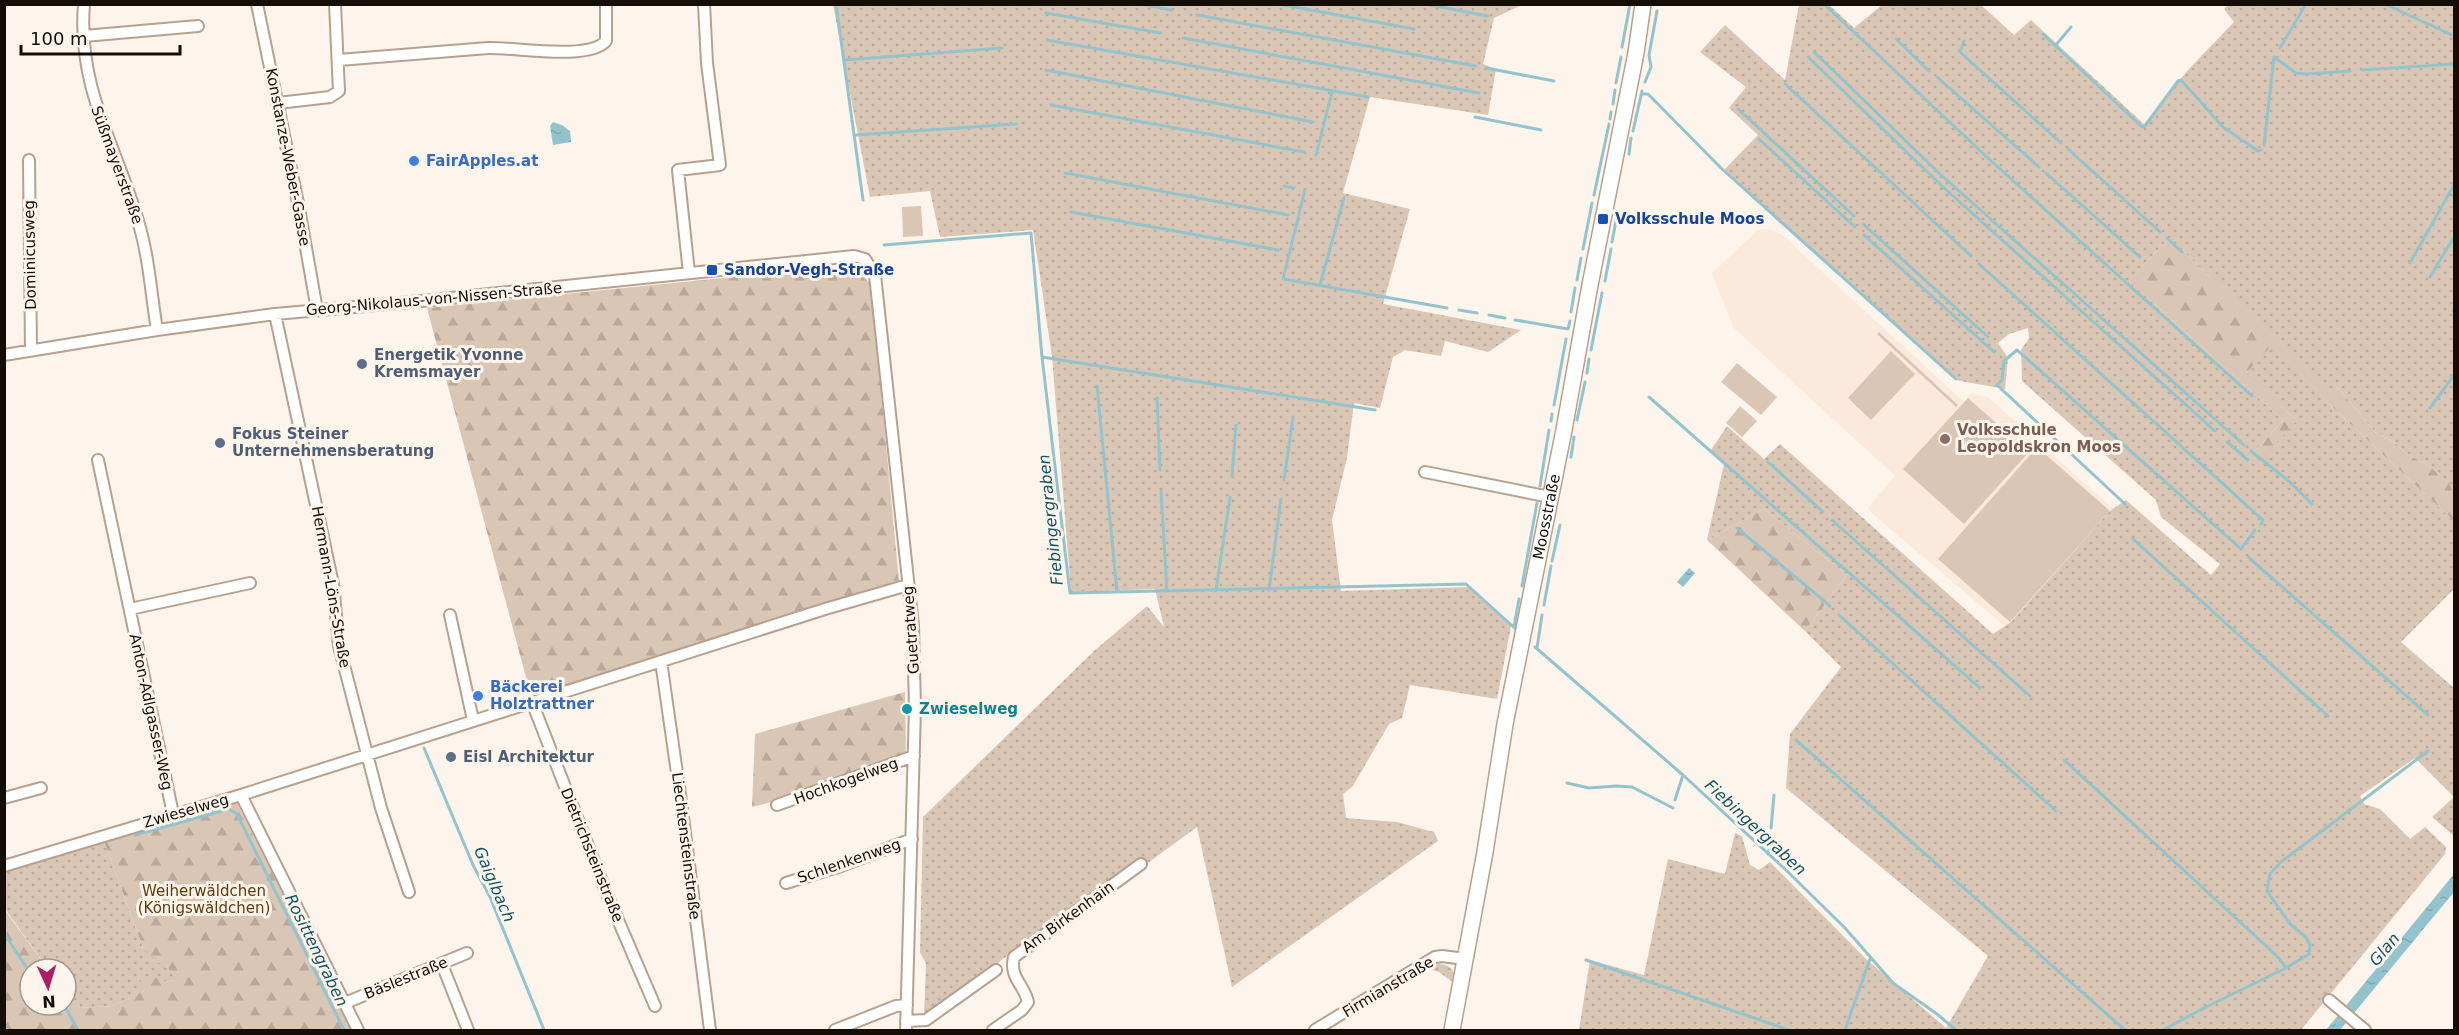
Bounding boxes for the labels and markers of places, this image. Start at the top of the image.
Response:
place label: FairApples.at [426,152,538,170]
marker: FairApples.at [407,154,421,168]
place label: Volksschule Moos [1615,210,1764,228]
marker: Volksschule Moos [1596,212,1610,226]
place label: Sandor-Vegh-Straße [724,261,894,279]
marker: Sandor-Vegh-Straße [705,263,719,277]
place label: Energetik Yvonne Kremsmayer [374,346,523,381]
marker: Energetik Yvonne Kremsmayer [355,357,369,371]
place label: Volksschule Leopoldskron Moos [1957,421,2121,456]
place label: Fokus Steiner Unternehmensberatung [232,425,434,460]
marker: Volksschule Leopoldskron Moos [1938,432,1952,446]
marker: Fokus Steiner Unternehmensberatung [213,436,227,450]
place label: Bäckerei Holztrattner [490,678,595,713]
marker: Bäckerei Holztrattner [471,689,485,703]
place label: Zwieselweg [919,700,1018,718]
marker: Zwieselweg [900,702,914,716]
place label: Eisl Architektur [463,748,595,766]
marker: Eisl Architektur [444,750,458,764]

